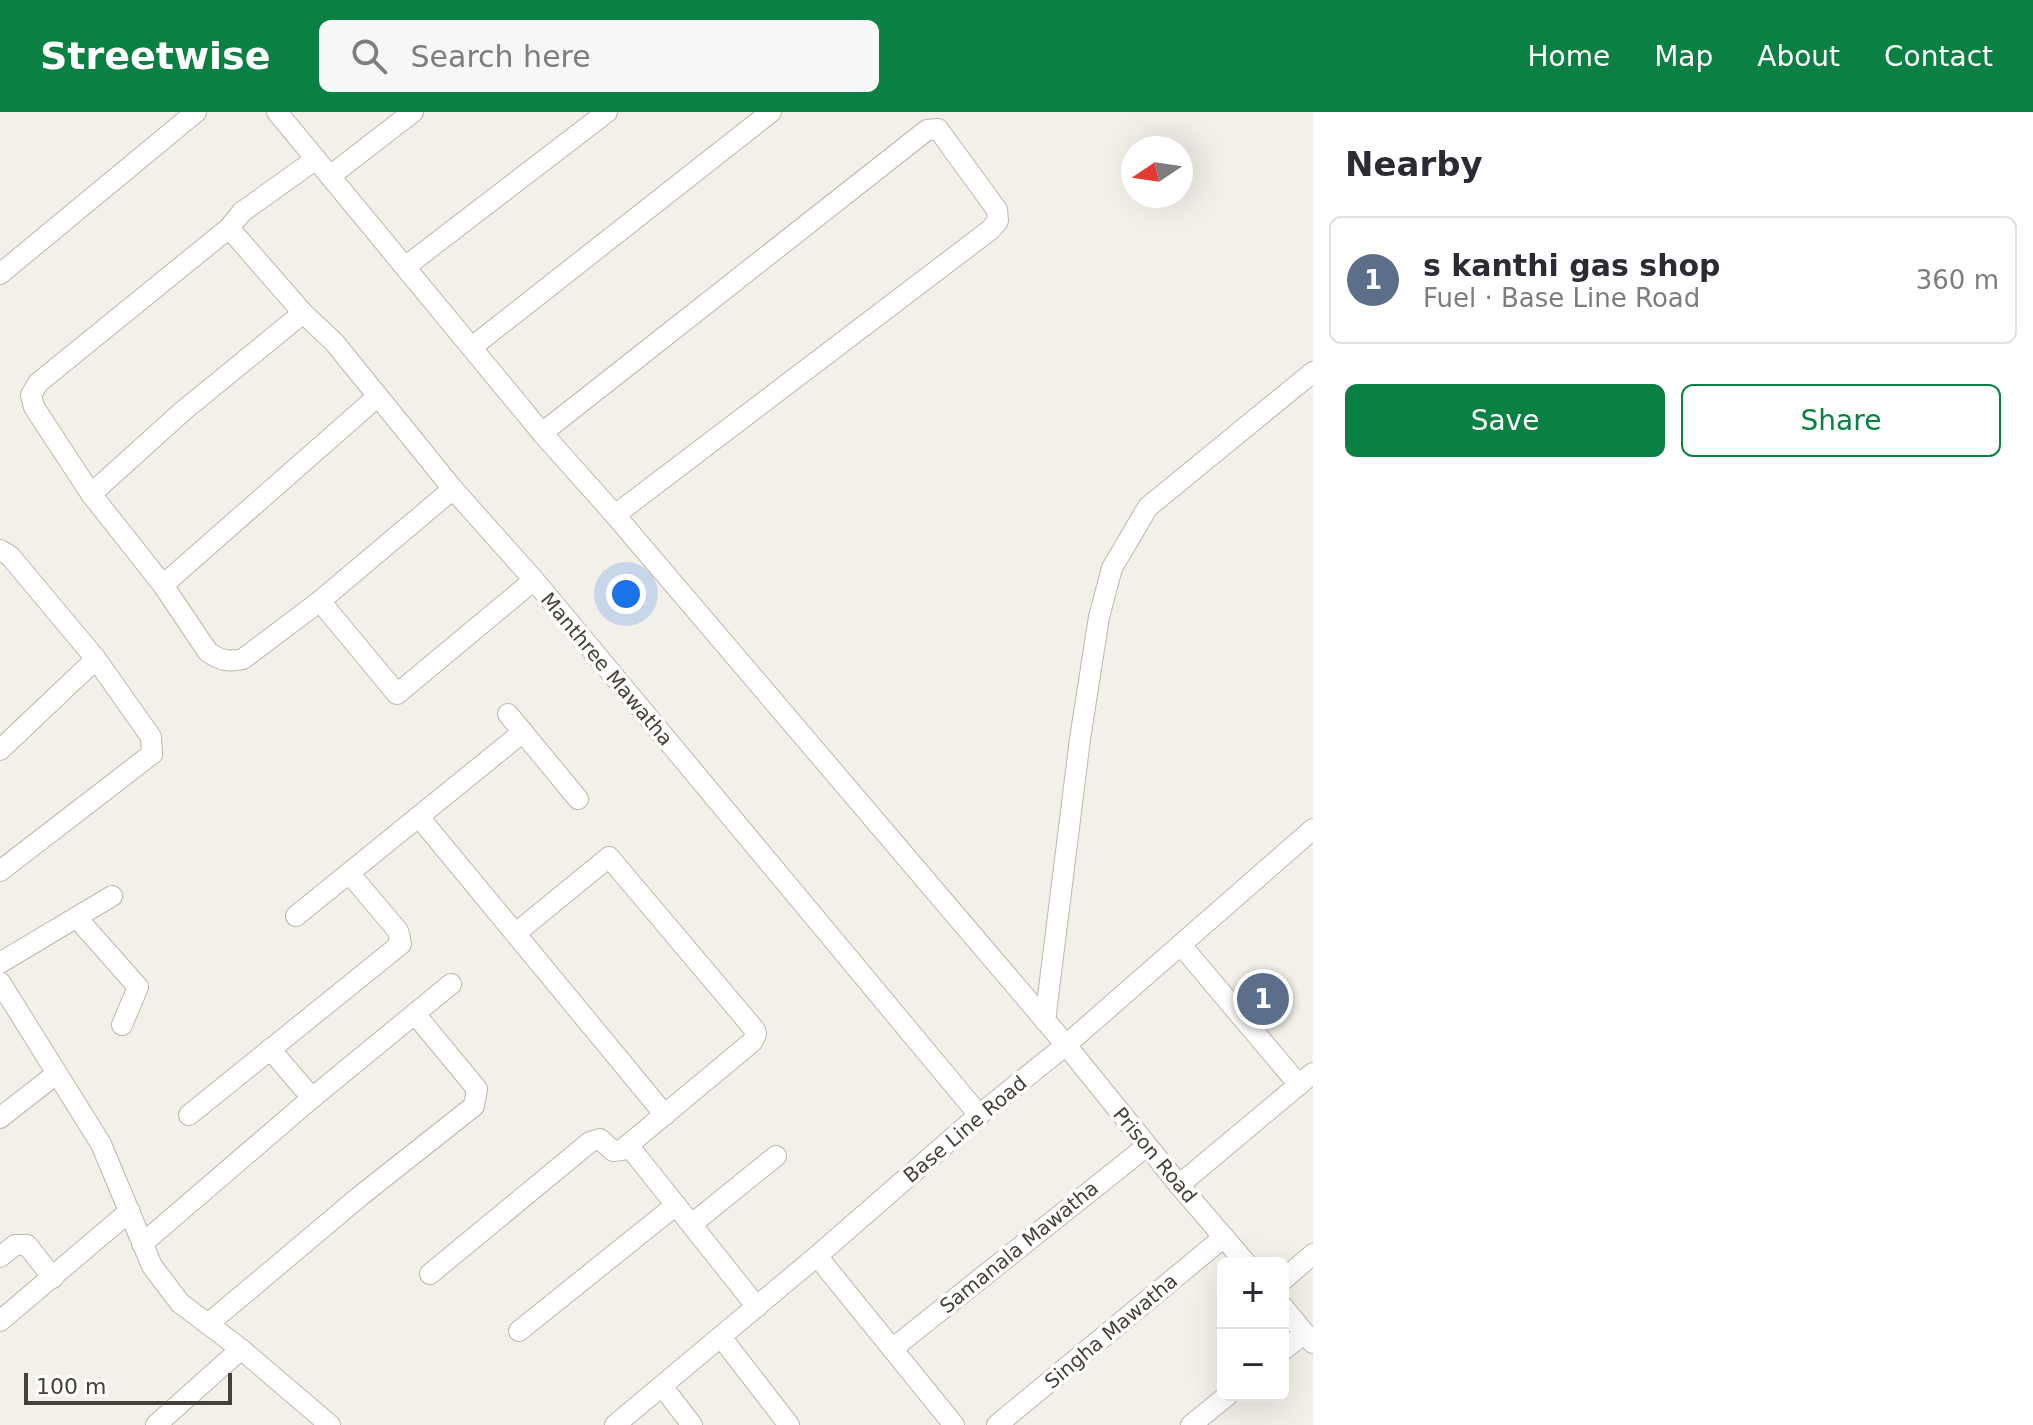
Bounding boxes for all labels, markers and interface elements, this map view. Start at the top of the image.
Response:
search box [319,20,879,92]
text: Streetwise [40,34,271,78]
icon: search [347,34,391,78]
text: Search here [411,39,591,74]
text: Home [1527,40,1610,73]
text: Map [1654,40,1713,73]
text: About [1757,40,1840,73]
text: Contact [1884,40,1993,73]
north arrow [1121,136,1193,208]
text: Nearby [1345,144,1483,184]
text: s kanthi gas shop [1423,248,1721,283]
text: 1 [1364,265,1382,295]
text: 360 m [1916,265,1999,295]
text: Fuel · Base Line Road [1423,283,1700,313]
button: Save [1345,384,1665,457]
button: Share [1681,384,2001,457]
your location [606,574,646,614]
street label: Manthree Mawatha [536,588,678,750]
pin: 1 [1237,969,1289,1029]
street label: Base Line Road [899,1071,1031,1187]
street label: Prison Road [1108,1102,1202,1208]
street label: Samanala Mawatha [935,1176,1103,1318]
map controls [1217,1257,1289,1401]
button: + [1217,1257,1289,1329]
street label: Singha Mawatha [1040,1269,1182,1393]
button: − [1217,1329,1289,1401]
scale bar [24,1369,232,1405]
text: 100 m [36,1374,106,1399]

